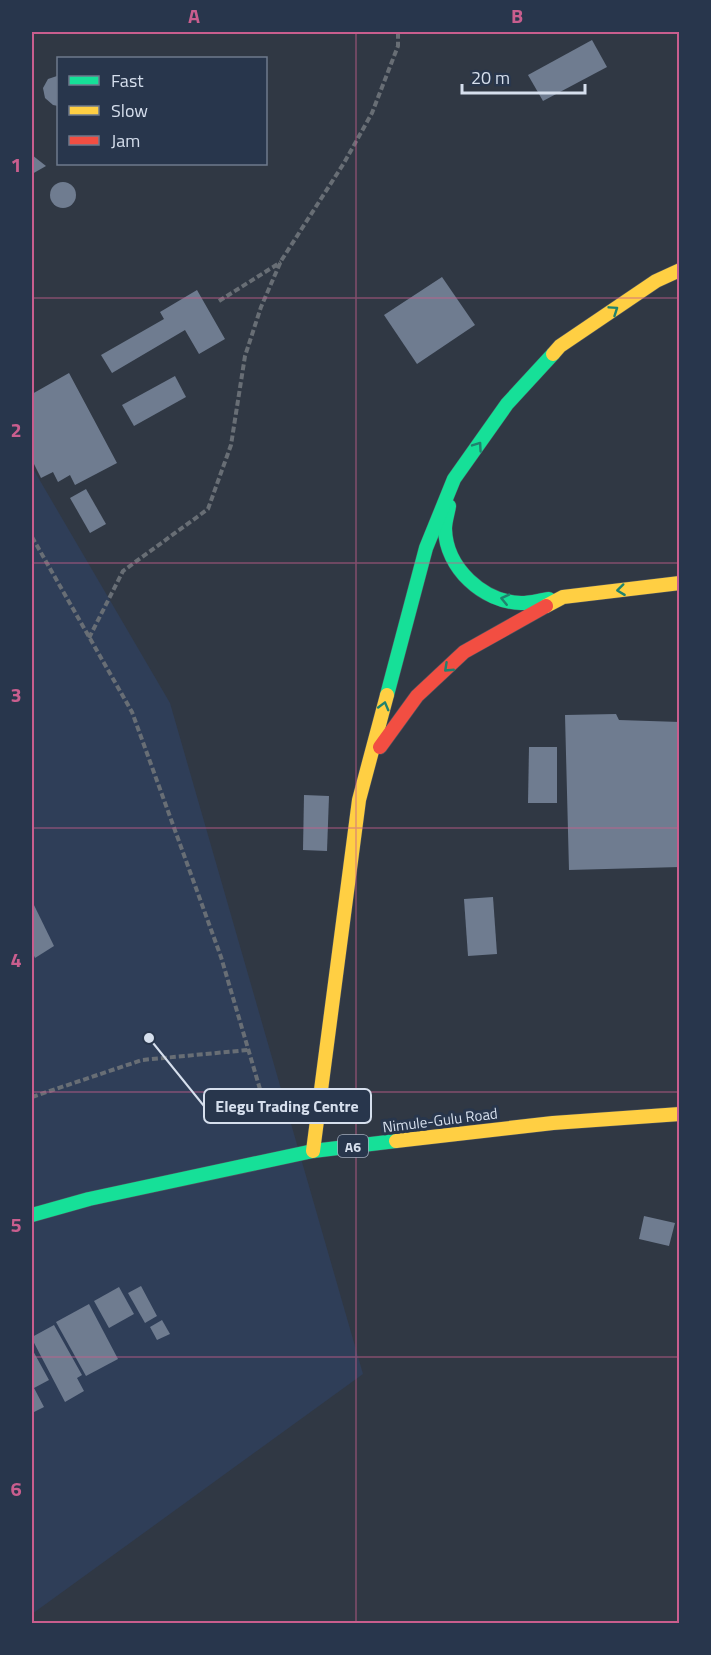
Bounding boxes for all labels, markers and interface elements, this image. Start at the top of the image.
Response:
text: A [188,0,200,31]
text: B [511,0,523,31]
legend [57,57,267,165]
scale bar [462,57,585,95]
text: 20 m [471,64,510,91]
text: Fast [111,67,144,94]
text: Slow [111,97,148,124]
text: Jam [111,127,140,154]
text: 1 [10,149,22,180]
one-way arrow [608,306,619,317]
text: 2 [10,414,22,445]
one-way arrow [470,441,481,452]
one-way arrow [617,583,626,596]
one-way arrow [500,594,510,607]
one-way arrow [444,661,454,672]
text: 3 [10,679,22,710]
one-way arrow [376,701,389,711]
text: 4 [10,944,22,975]
callout: Elegu Trading Centre [204,1089,371,1123]
text: Elegu Trading Centre [215,1094,359,1118]
street label: Nimule-Gulu Road [381,1102,499,1138]
road number: A6 [338,1135,368,1157]
text: 5 [10,1209,22,1240]
text: 6 [10,1473,22,1504]

